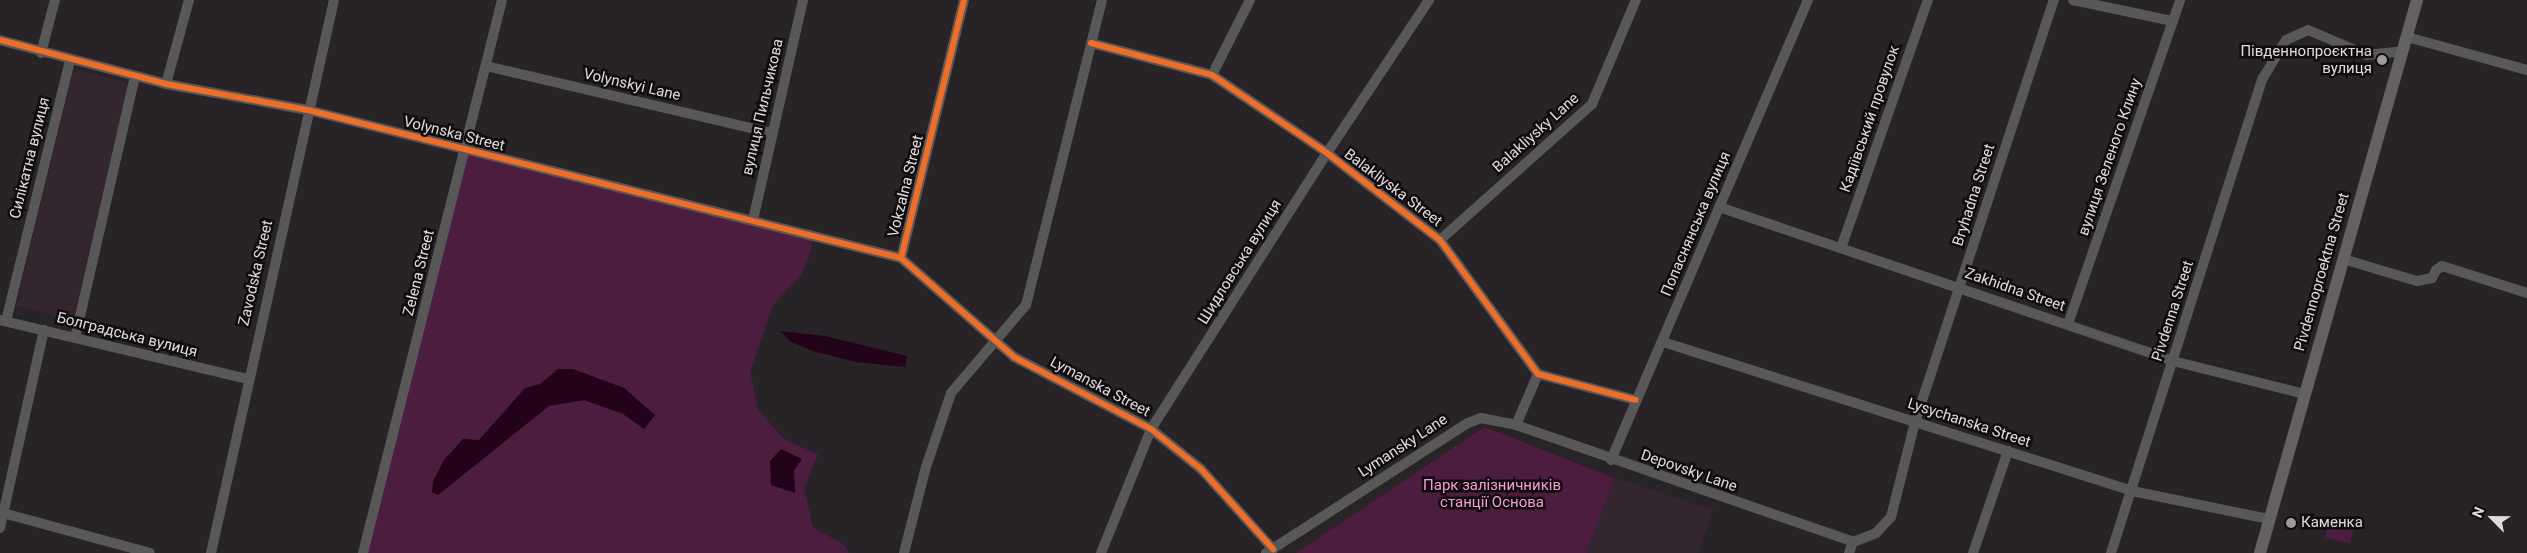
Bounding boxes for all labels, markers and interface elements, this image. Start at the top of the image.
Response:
street label: вулиця Пильчикова [739,37,787,177]
place label: Південнопроєктна вулиця [2240,42,2372,77]
street label: Кадіївський провулок [1836,43,1904,195]
marker: Південнопроєктна вулиця [2376,54,2388,66]
street label: Volynskyi Lane [582,65,682,105]
street label: вулиця Зеленого Клину [2075,76,2145,238]
street label: Balakliysky Lane [1489,90,1583,176]
street label: Силікатна вулиця [6,95,54,221]
street label: Volynska Street [402,113,506,155]
street label: Vokzalna Street [885,133,927,239]
street label: Bryhadna Street [1949,142,1999,248]
street label: Balakliyska Street [1340,145,1446,231]
street label: Попаснянська вулиця [1657,149,1735,299]
street label: Pivdennoproektna Street [2291,191,2353,353]
street label: Шидловська вулиця [1194,196,1286,328]
street label: Zavodska Street [235,218,277,328]
street label: Zelena Street [400,228,438,318]
street label: Pivdenna Street [2148,258,2198,364]
street label: Zakhidna Street [1962,264,2068,316]
street label: Болградська вулиця [55,309,199,361]
street label: Lymanska Street [1047,353,1153,421]
street label: Lysychanska Street [1905,395,2033,451]
street label: Lymansky Lane [1355,411,1451,481]
street label: Depovsky Lane [1639,446,1739,496]
park label: Парк залізничників станції Основа [1423,476,1561,511]
north arrow [2467,493,2517,543]
text: N [2469,504,2487,520]
place label: Каменка [2301,514,2363,532]
marker: Каменка [2285,517,2297,529]

